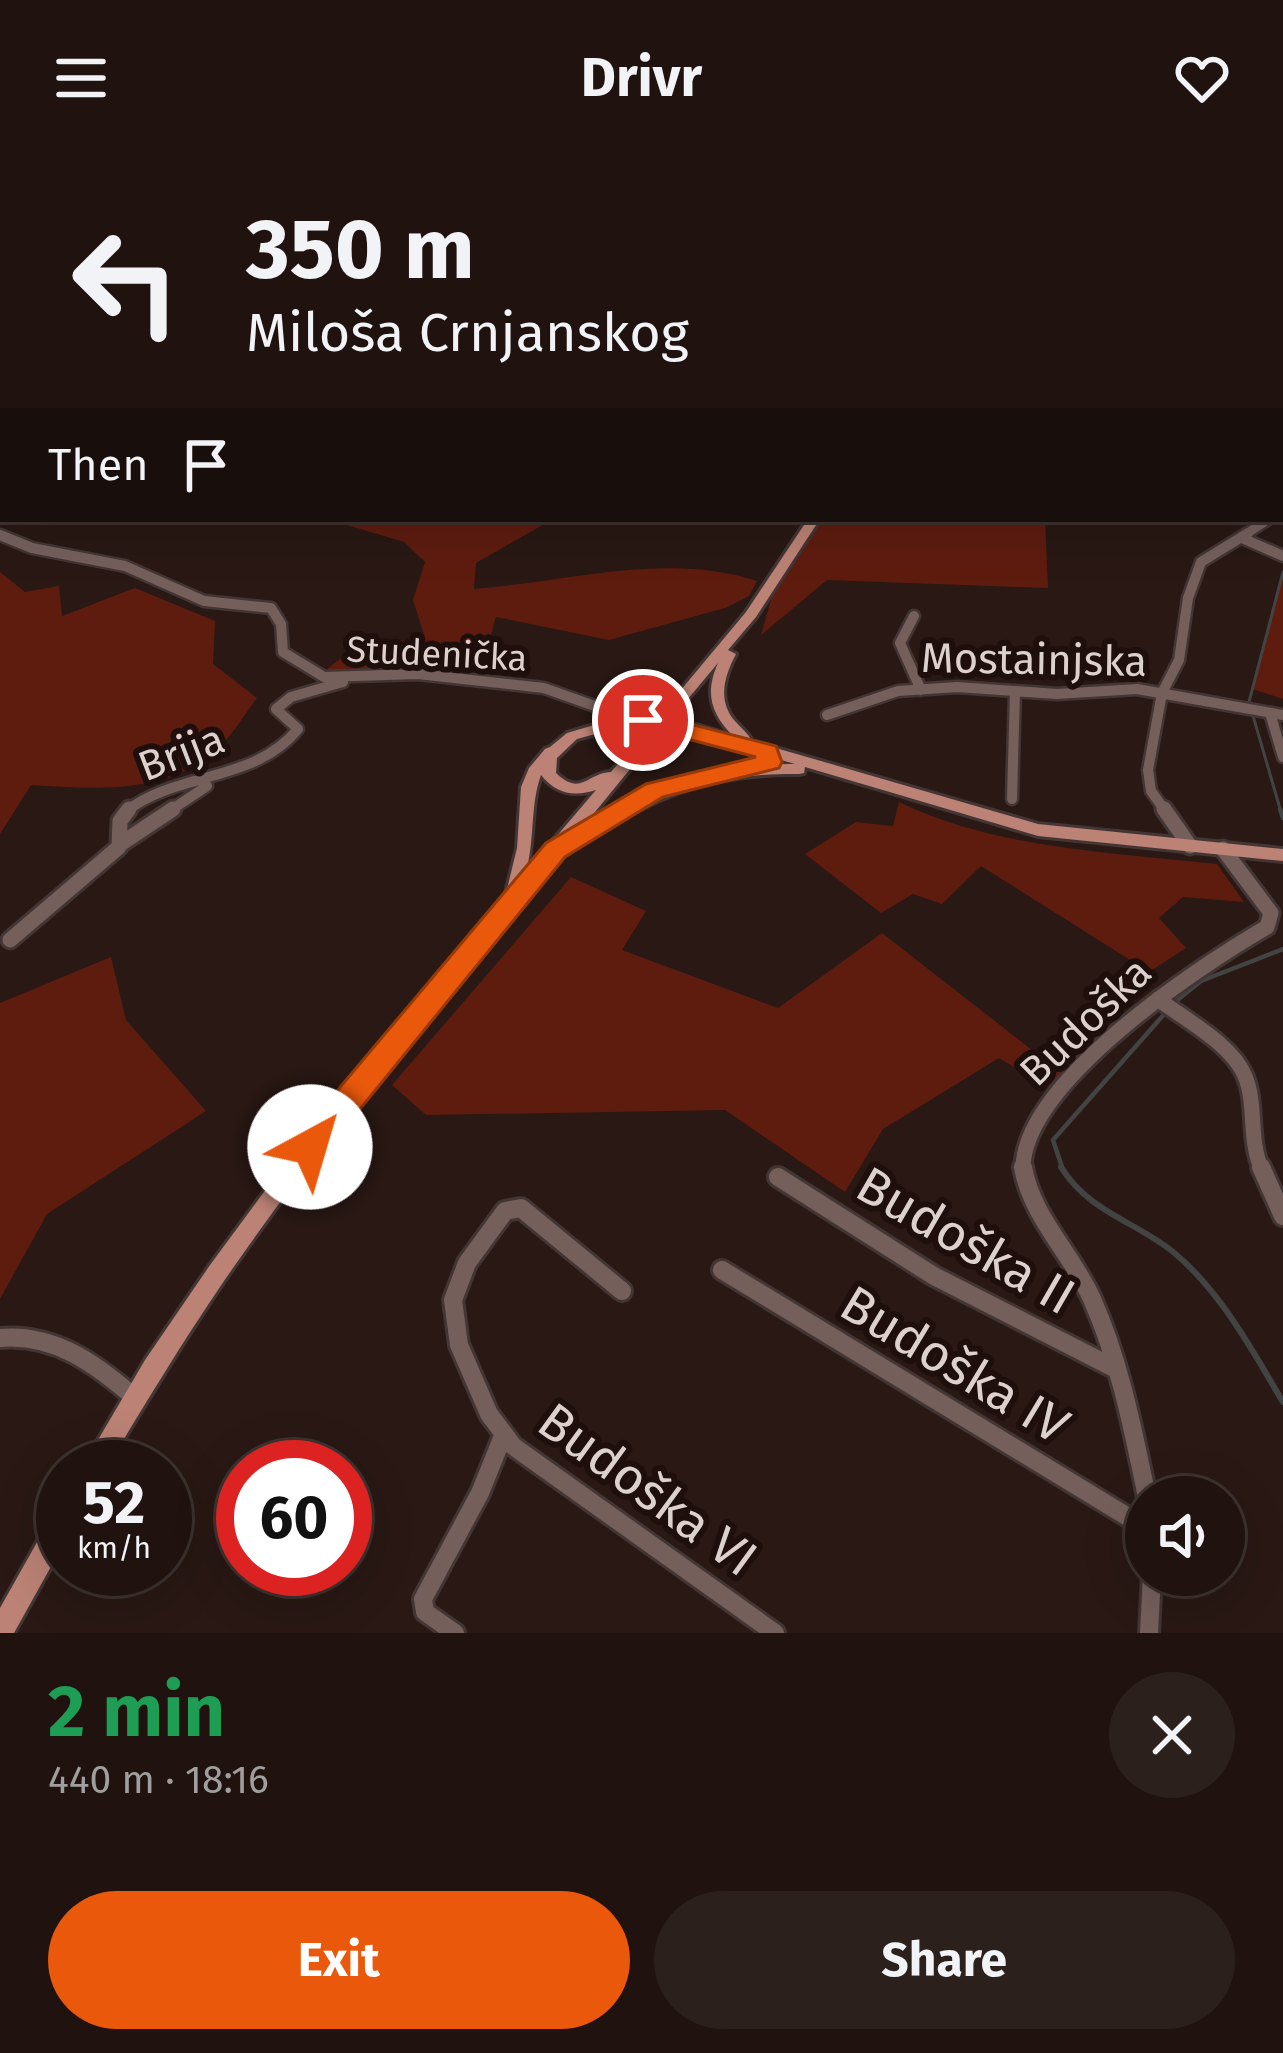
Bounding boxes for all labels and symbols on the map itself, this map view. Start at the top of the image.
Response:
street label: Studenička [346,627,528,681]
street label: Mostainjska [921,633,1147,687]
pin [592,669,694,771]
street label: Brija [131,714,231,792]
street label: Budoška [1010,947,1162,1096]
position arrow [247,1084,373,1210]
street label: Budoška II [845,1154,1086,1328]
street label: Budoška IV [829,1273,1080,1457]
street label: Budoška VI [526,1390,769,1590]
speed limit sign: 60 [216,1440,372,1596]

